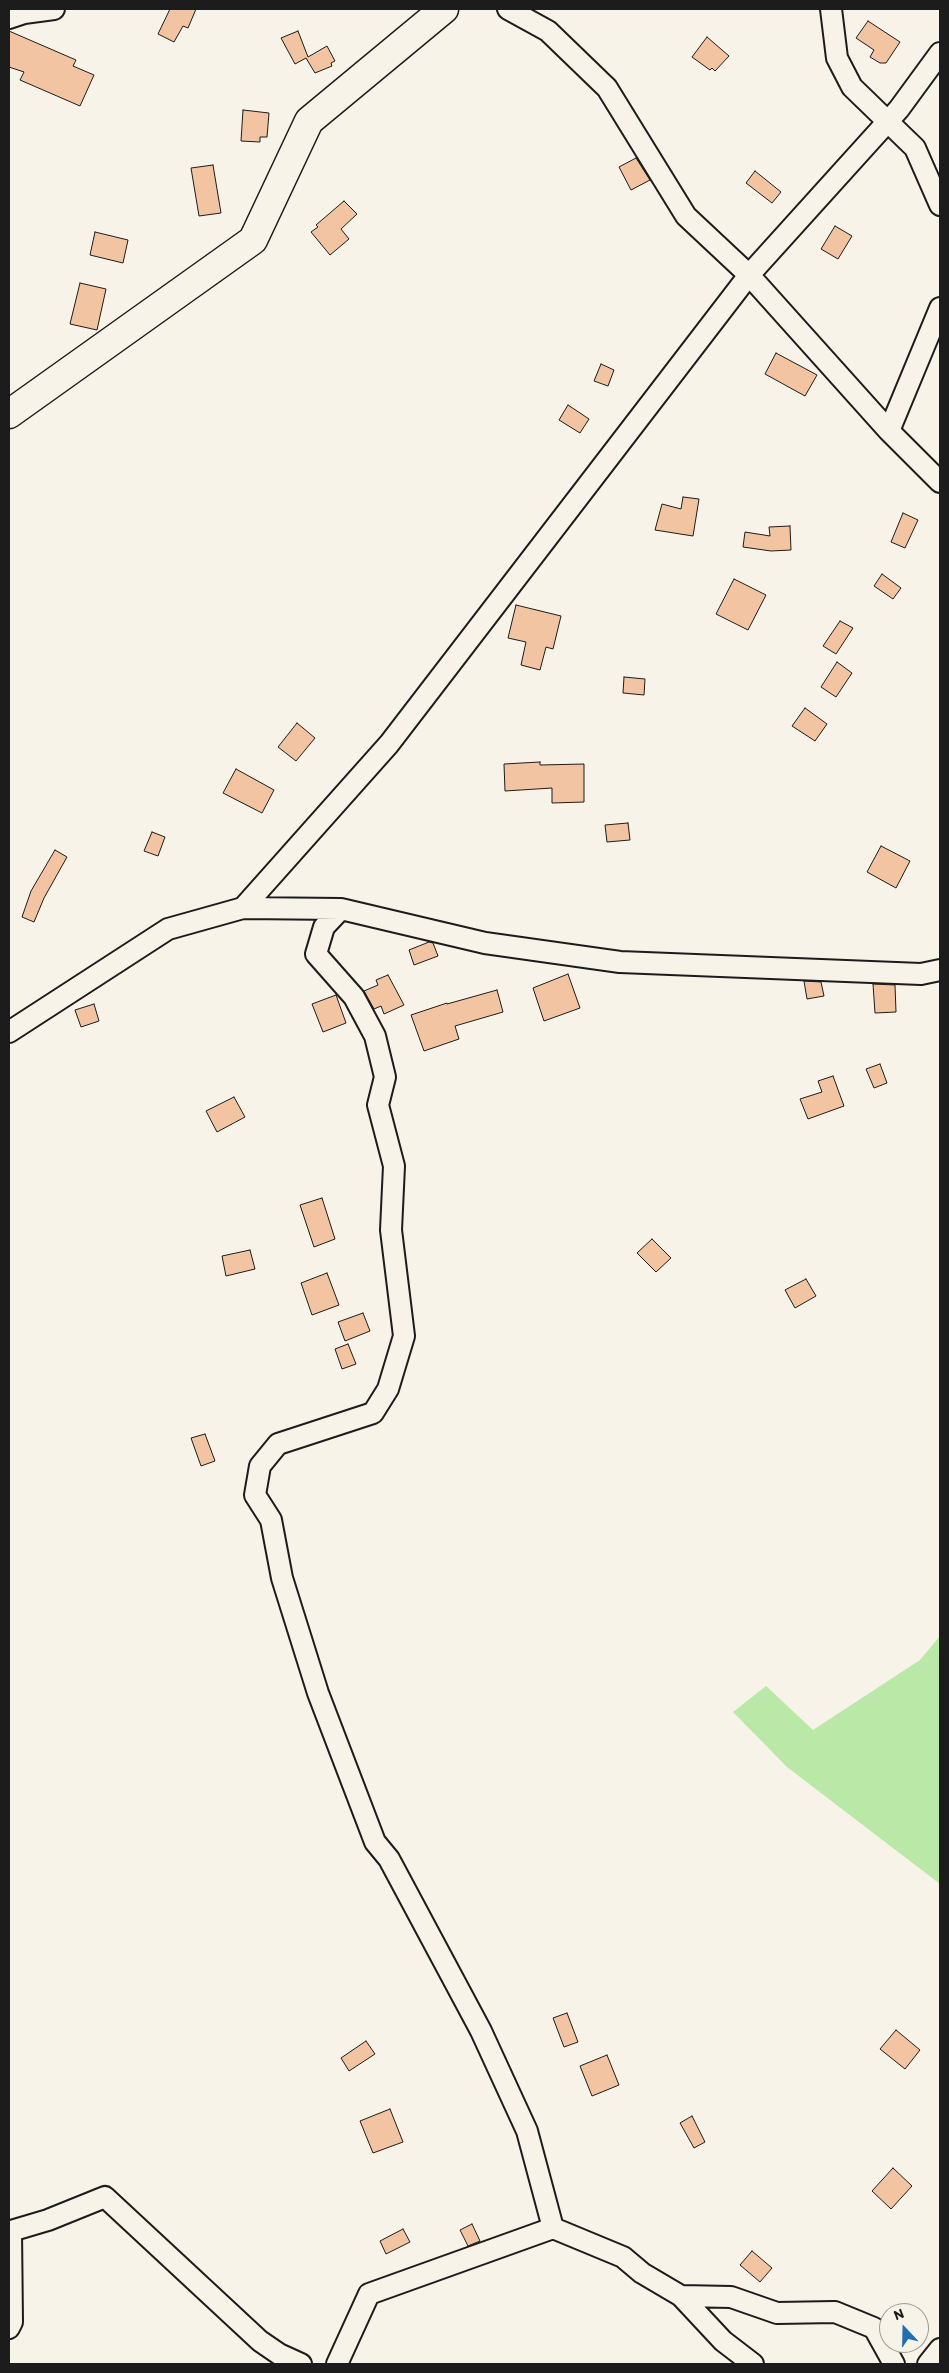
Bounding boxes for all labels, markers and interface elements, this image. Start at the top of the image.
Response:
north arrow [879,2303,929,2353]
text: N [891,2305,906,2324]

